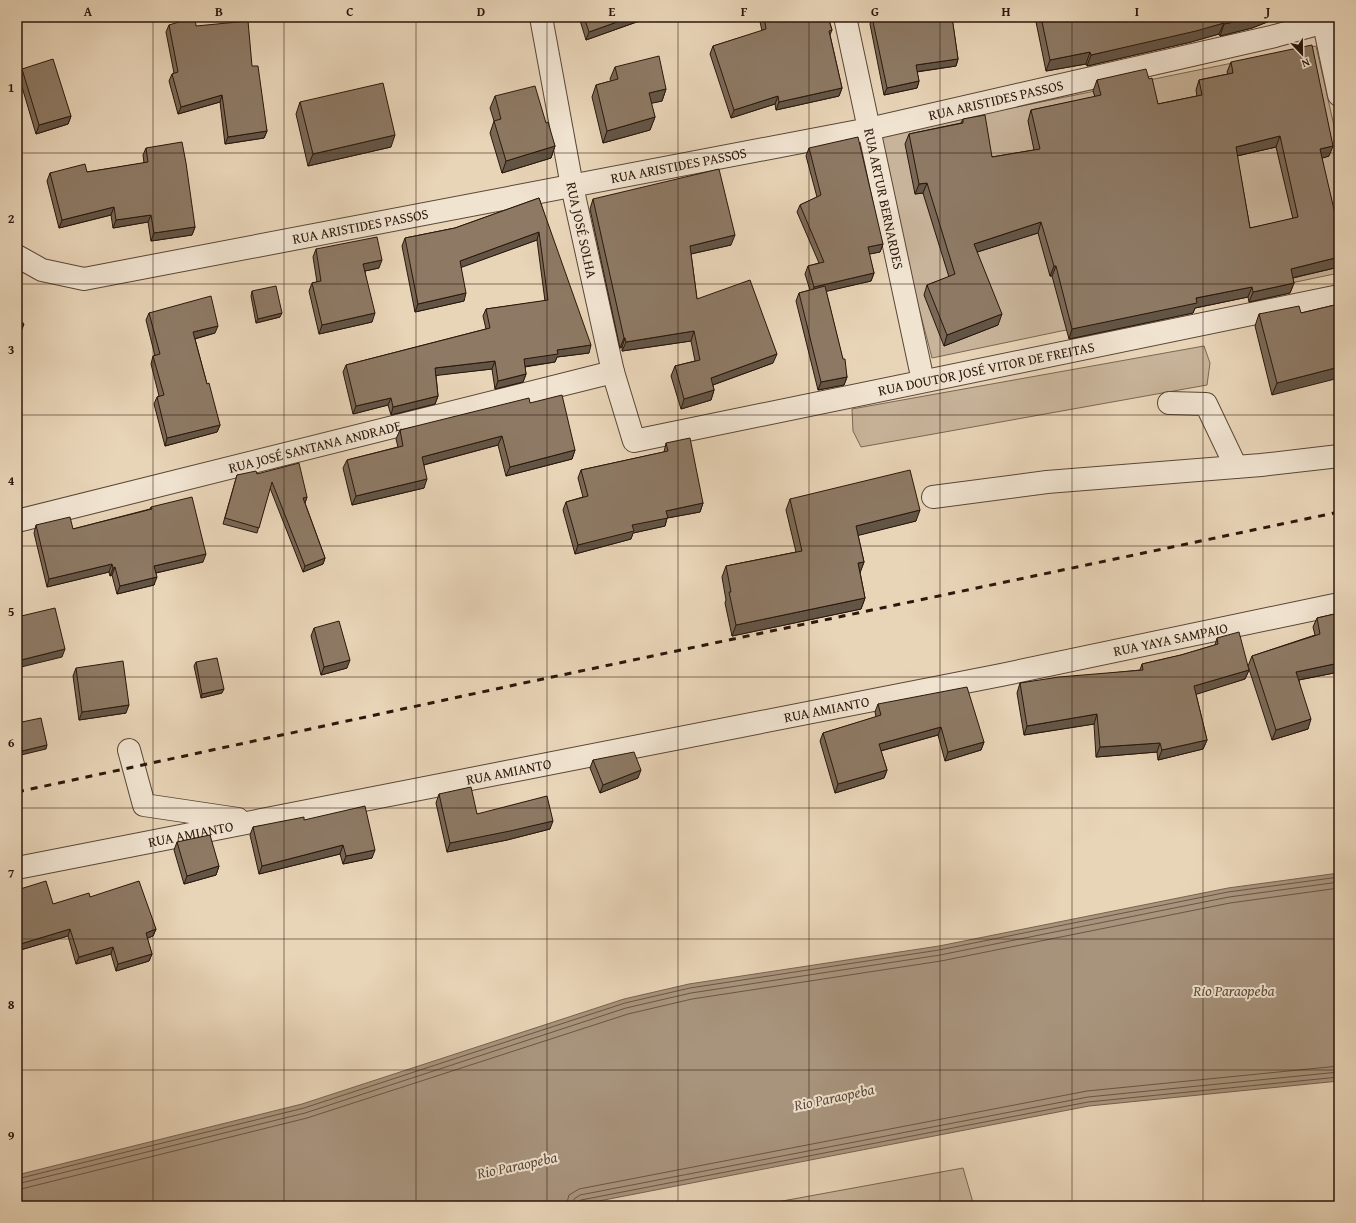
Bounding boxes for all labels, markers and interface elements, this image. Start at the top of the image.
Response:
text: A [84,2,93,21]
text: B [215,2,223,21]
text: C [346,2,354,21]
text: D [477,2,485,21]
text: E [609,2,616,21]
text: F [741,2,748,21]
text: G [871,2,879,21]
text: H [1001,2,1011,21]
text: I [1135,2,1139,21]
text: J [1264,2,1271,21]
north arrow [1282,34,1322,74]
text: N [1299,54,1312,72]
street label: RUA ARISTIDES PASSOS [926,75,1065,125]
text: 1 [8,78,14,97]
street label: RUA ARTUR BERNARDES [859,126,909,272]
street label: RUA ARISTIDES PASSOS [609,143,748,188]
street label: RUA JOSÉ SOLHA [561,180,602,281]
street label: RUA ARISTIDES PASSOS [291,203,430,249]
text: 2 [8,209,15,228]
street label: RUA DOUTOR JOSÉ VITOR DE FREITAS [876,337,1096,401]
text: 3 [8,340,14,359]
street label: RUA JOSÉ SANTANA ANDRADE [226,415,403,478]
text: 4 [8,471,15,490]
text: 5 [8,602,15,621]
street label: RUA YAYA SAMPAIO [1111,618,1230,661]
street label: RUA AMIANTO [782,691,871,727]
text: 6 [8,733,15,752]
street label: RUA AMIANTO [464,753,553,790]
street label: RUA AMIANTO [146,816,235,852]
text: 7 [8,864,15,883]
water label: Rio Paraopeba [1192,980,1275,1001]
text: 8 [8,995,15,1014]
water label: Rio Paraopeba [791,1078,876,1116]
text: 9 [8,1126,15,1145]
water label: Rio Paraopeba [474,1146,559,1184]

